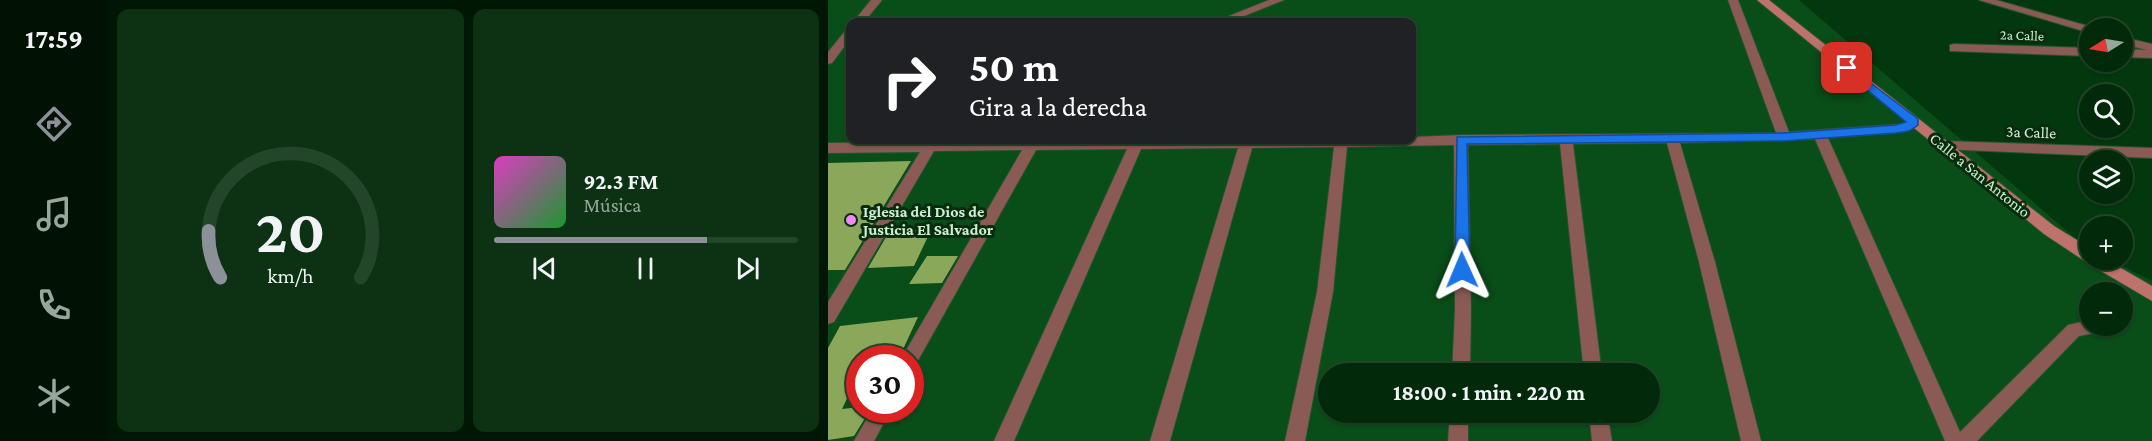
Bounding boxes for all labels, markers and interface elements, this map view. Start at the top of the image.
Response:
north arrow [2079,18,2133,72]
map controls [2079,18,2133,336]
text: 17:59 [25,24,83,54]
street label: 2a Calle [2000,26,2044,44]
icon: right [870,42,948,120]
pin [1821,42,1872,93]
text: 50 m [969,43,1059,90]
icon: arrive [1830,51,1863,84]
button: search [2079,84,2133,138]
text: Gira a la derecha [969,92,1147,122]
icon: directions [33,103,75,145]
street label: 3a Calle [2006,123,2056,141]
street label: Calle a San Antonio [1927,129,2033,221]
button: layers [2079,150,2133,204]
text: 92.3 FM [584,169,658,194]
icon: music [33,193,75,235]
text: Música [584,194,641,216]
text: 20 [255,196,325,265]
place label: Iglesia del Dios de Justicia El Salvador [861,203,994,238]
marker: Iglesia del Dios de Justicia El Salvador [844,213,858,227]
button: + [2079,216,2133,270]
position arrow [1430,238,1494,302]
icon: previous [528,252,561,285]
icon: pause [629,252,662,285]
icon: next [731,252,764,285]
text: km/h [267,264,314,288]
button: − [2079,282,2133,336]
icon: phone [33,284,75,326]
speed limit sign: 30 [846,345,924,423]
icon: climate [33,375,75,417]
text: 18:00 · 1 min · 220 m [1393,380,1585,405]

